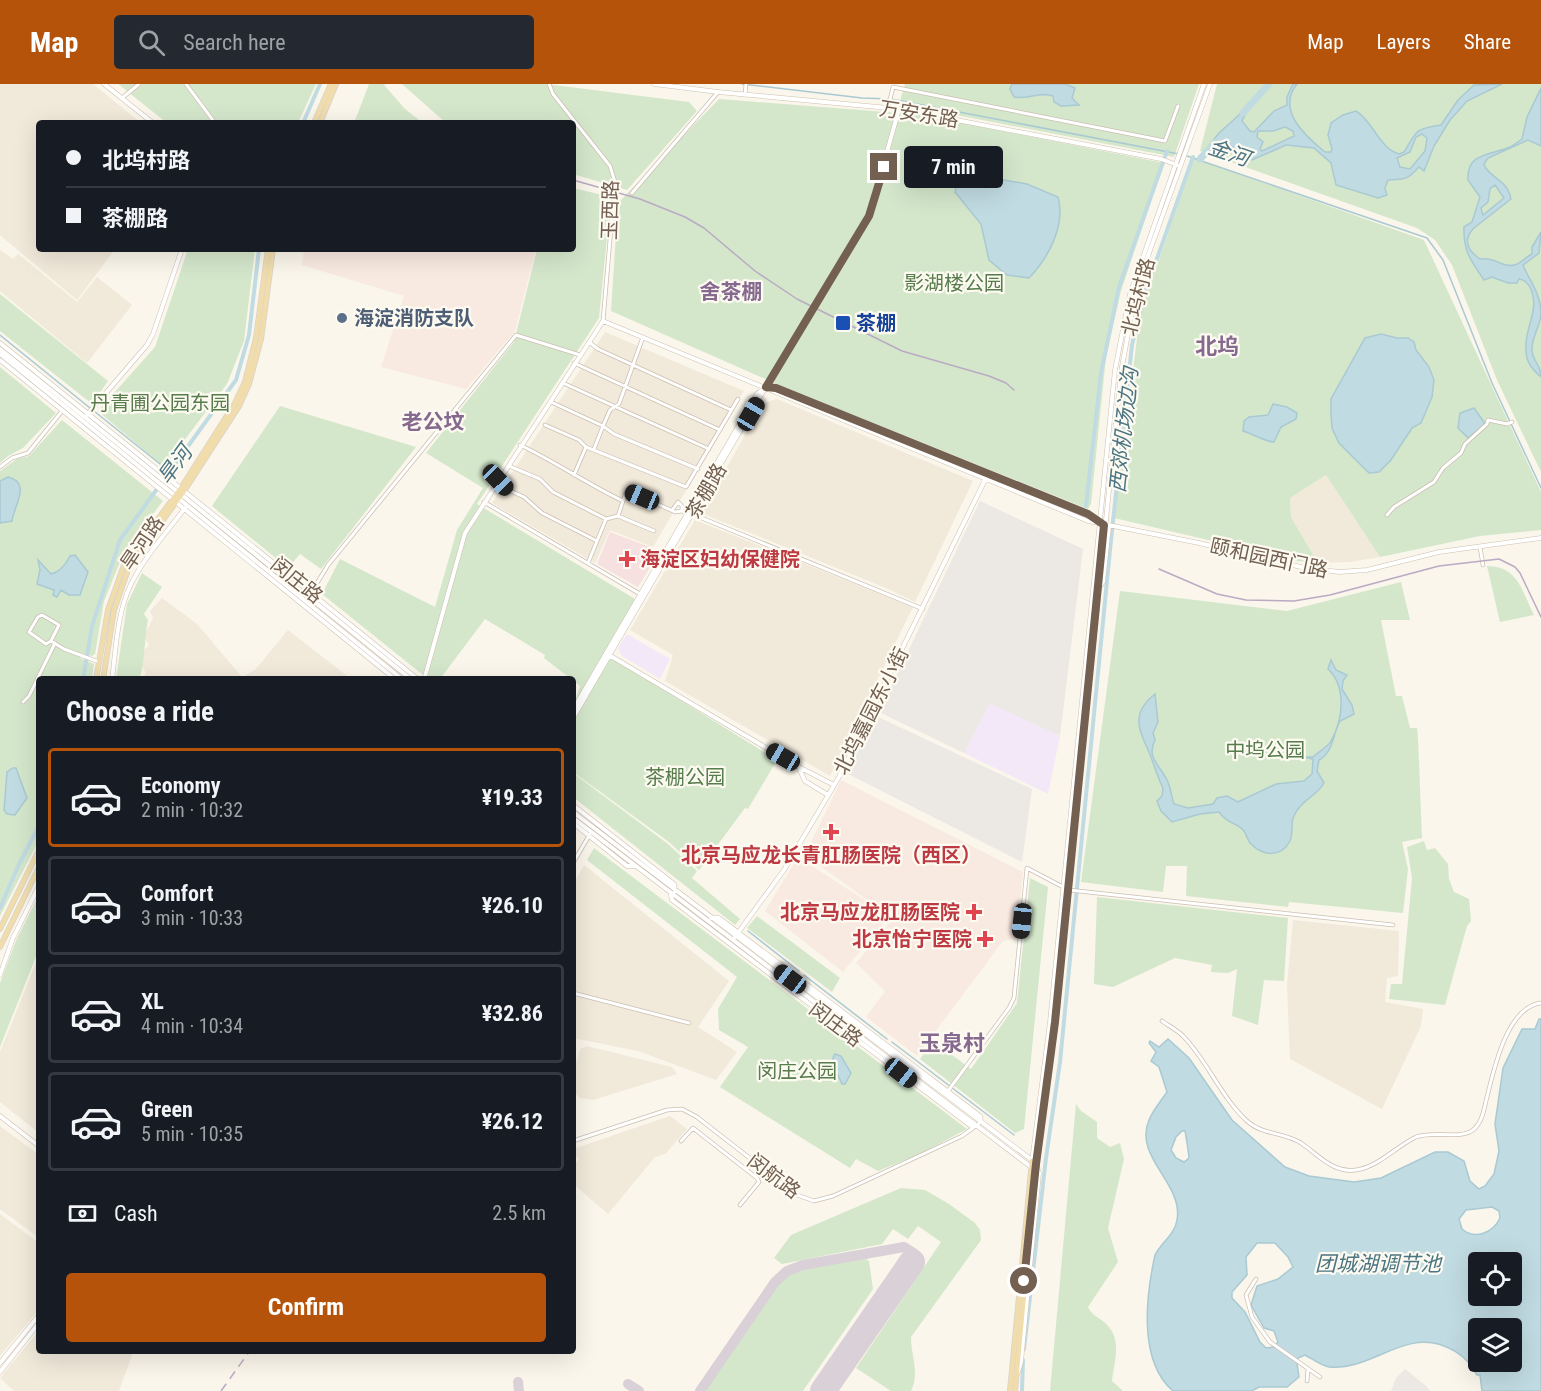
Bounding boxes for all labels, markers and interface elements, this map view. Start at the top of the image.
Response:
search box [114,15,534,69]
text: Map [30,26,78,59]
icon: search [135,26,168,59]
text: Search here [183,30,286,55]
text: Map [1307,30,1344,54]
text: Layers [1377,30,1431,54]
text: Share [1464,30,1511,54]
street label: 万安东路 [878,96,960,132]
water label: 金河 [1205,135,1257,172]
callout: 7 min [905,146,1004,188]
text: 北坞村路 [102,148,190,173]
route end [870,153,897,180]
text: 7 min [931,155,976,179]
street label: 玉西路 [597,180,623,240]
text: 茶棚路 [102,206,168,231]
street label: 北坞村路 [1117,255,1159,339]
park label: 影湖楼公园 [904,271,1004,295]
district label: 舍茶棚 [700,280,763,304]
place label: 海淀消防支队 [354,306,474,330]
marker: 海淀消防支队 [335,311,349,325]
place label: 茶棚 [856,311,896,335]
marker: 茶棚 [834,314,852,332]
district label: 北坞 [1195,334,1239,359]
water label: 西郊机场边沟 [1105,364,1143,494]
park label: 丹青圃公园东园 [90,391,230,415]
car [734,394,768,434]
district label: 老公坟 [402,410,465,434]
water label: 旱河 [153,438,199,489]
street label: 茶棚路 [681,459,731,523]
car [479,461,517,499]
car [622,482,662,512]
street label: 旱河路 [115,511,169,575]
street label: 颐和园西门路 [1208,534,1330,582]
place label: 海淀区妇幼保健院 [640,547,800,571]
marker: 海淀区妇幼保健院 [618,550,636,568]
street label: 闵庄路 [266,552,328,608]
street label: 北坞嘉园东小街 [829,643,913,779]
text: Choose a ride [66,696,214,728]
park label: 中坞公园 [1225,738,1305,762]
car [763,740,803,774]
park label: 茶棚公园 [645,765,725,789]
icon: car [69,771,123,825]
text: Economy [141,773,221,798]
text: ¥19.33 [482,785,543,810]
text: 2 min · 10:32 [141,798,243,822]
marker: 北京马应龙长青肛肠医院（西区） [822,823,840,841]
place label: 北京马应龙长青肛肠医院（西区） [681,843,981,867]
icon: car [69,879,123,933]
text: Comfort [141,881,214,906]
text: ¥26.10 [482,893,543,918]
place label: 北京马应龙肛肠医院 [780,900,960,924]
car [1011,902,1033,940]
marker: 北京马应龙肛肠医院 [965,903,983,921]
text: 3 min · 10:33 [141,906,243,930]
place label: 北京怡宁医院 [852,927,972,951]
marker: 北京怡宁医院 [976,930,994,948]
car [770,961,810,997]
icon: car [69,987,123,1041]
text: XL [141,989,164,1014]
street label: 闵庄路 [805,996,867,1052]
text: ¥32.86 [482,1001,543,1026]
text: 4 min · 10:34 [141,1014,243,1038]
district label: 玉泉村 [919,1031,985,1056]
car [881,1055,921,1091]
park label: 闵庄公园 [757,1059,837,1083]
icon: car [69,1095,123,1149]
text: Green [141,1097,193,1122]
text: ¥26.12 [482,1109,543,1134]
text: 5 min · 10:35 [141,1122,243,1146]
street label: 闵航路 [743,1148,805,1204]
icon: cash [66,1197,99,1230]
text: Cash [114,1201,158,1226]
text: 2.5 km [492,1201,546,1225]
water label: 团城湖调节池 [1315,1252,1443,1276]
map controls [1468,1252,1522,1372]
button: locate [1468,1252,1522,1306]
route start [1010,1267,1037,1294]
button: Confirm [66,1273,546,1342]
button: layers [1468,1318,1522,1372]

